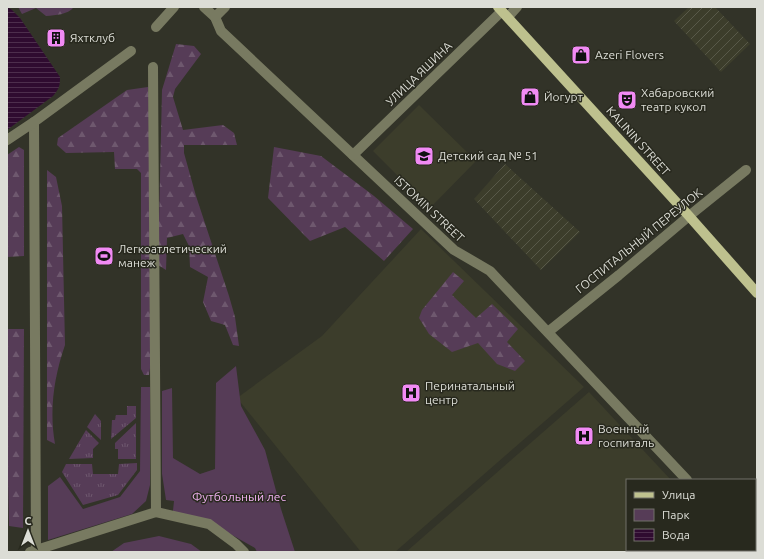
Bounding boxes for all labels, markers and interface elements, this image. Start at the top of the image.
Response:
building icon: Яхтклуб [45,27,67,49]
place label: Яхтклуб [70,31,115,44]
street label: УЛИЦА ЯШИНА [383,39,454,108]
shop icon: Azeri Flovers [570,44,592,66]
place label: Azeri Flovers [595,48,664,61]
shop icon: Йогурт [519,86,541,108]
place label: Хабаровский театр кукол [641,86,714,113]
theatre icon: Хабаровский театр кукол [616,89,638,111]
place label: Йогурт [544,90,583,103]
street label: KALININ STREET [604,104,673,178]
school or university icon: Детский сад № 51 [413,145,435,167]
place label: Детский сад № 51 [438,149,538,162]
street label: ISTOMIN STREET [392,173,467,244]
street label: ГОСПИТАЛЬНЫЙ ПЕРЕУЛОК [573,185,705,296]
place label: Легкоатлетический манеж [118,242,227,269]
sports icon: Легкоатлетический манеж [93,245,115,267]
place label: Перинатальный центр [425,379,515,406]
hospital icon: Перинатальный центр [400,382,422,404]
place label: Военный госпиталь [598,422,654,449]
hospital icon: Военный госпиталь [573,425,595,447]
legend [626,479,756,551]
text: Улица [662,488,695,501]
park label: Футбольный лес [192,490,286,503]
text: Парк [662,508,690,521]
north arrow [8,511,48,551]
text: С [24,515,32,527]
text: Вода [662,528,690,541]

